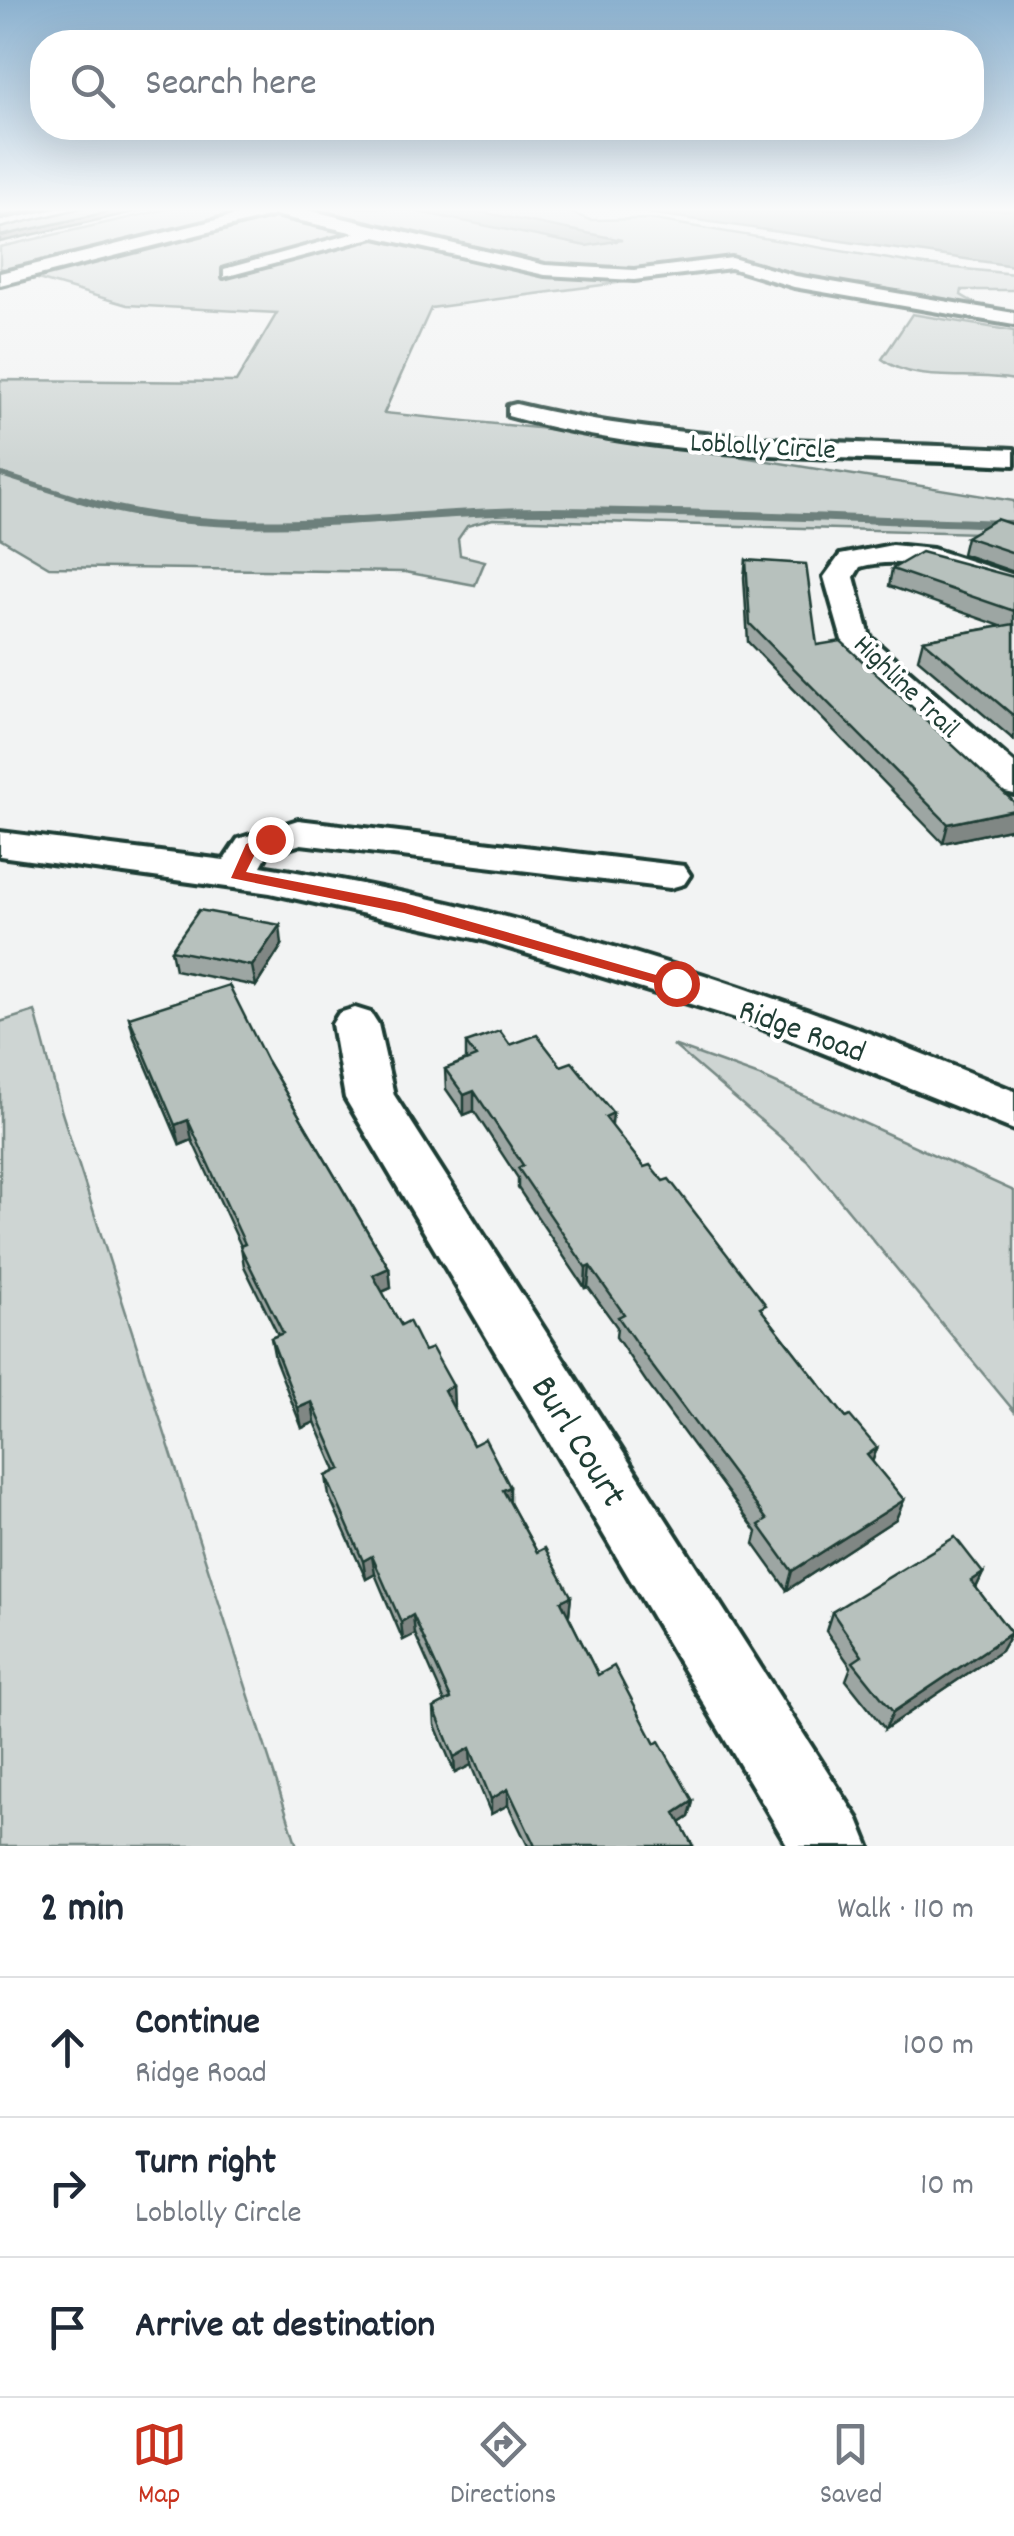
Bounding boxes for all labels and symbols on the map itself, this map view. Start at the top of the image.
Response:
street label: Loblolly Circle [689,425,837,473]
street label: Highline Trail [842,627,967,750]
route end [248,817,294,863]
route start [654,961,700,1007]
street label: Ridge Road [732,990,871,1078]
street label: Burl Court [514,1366,638,1520]

